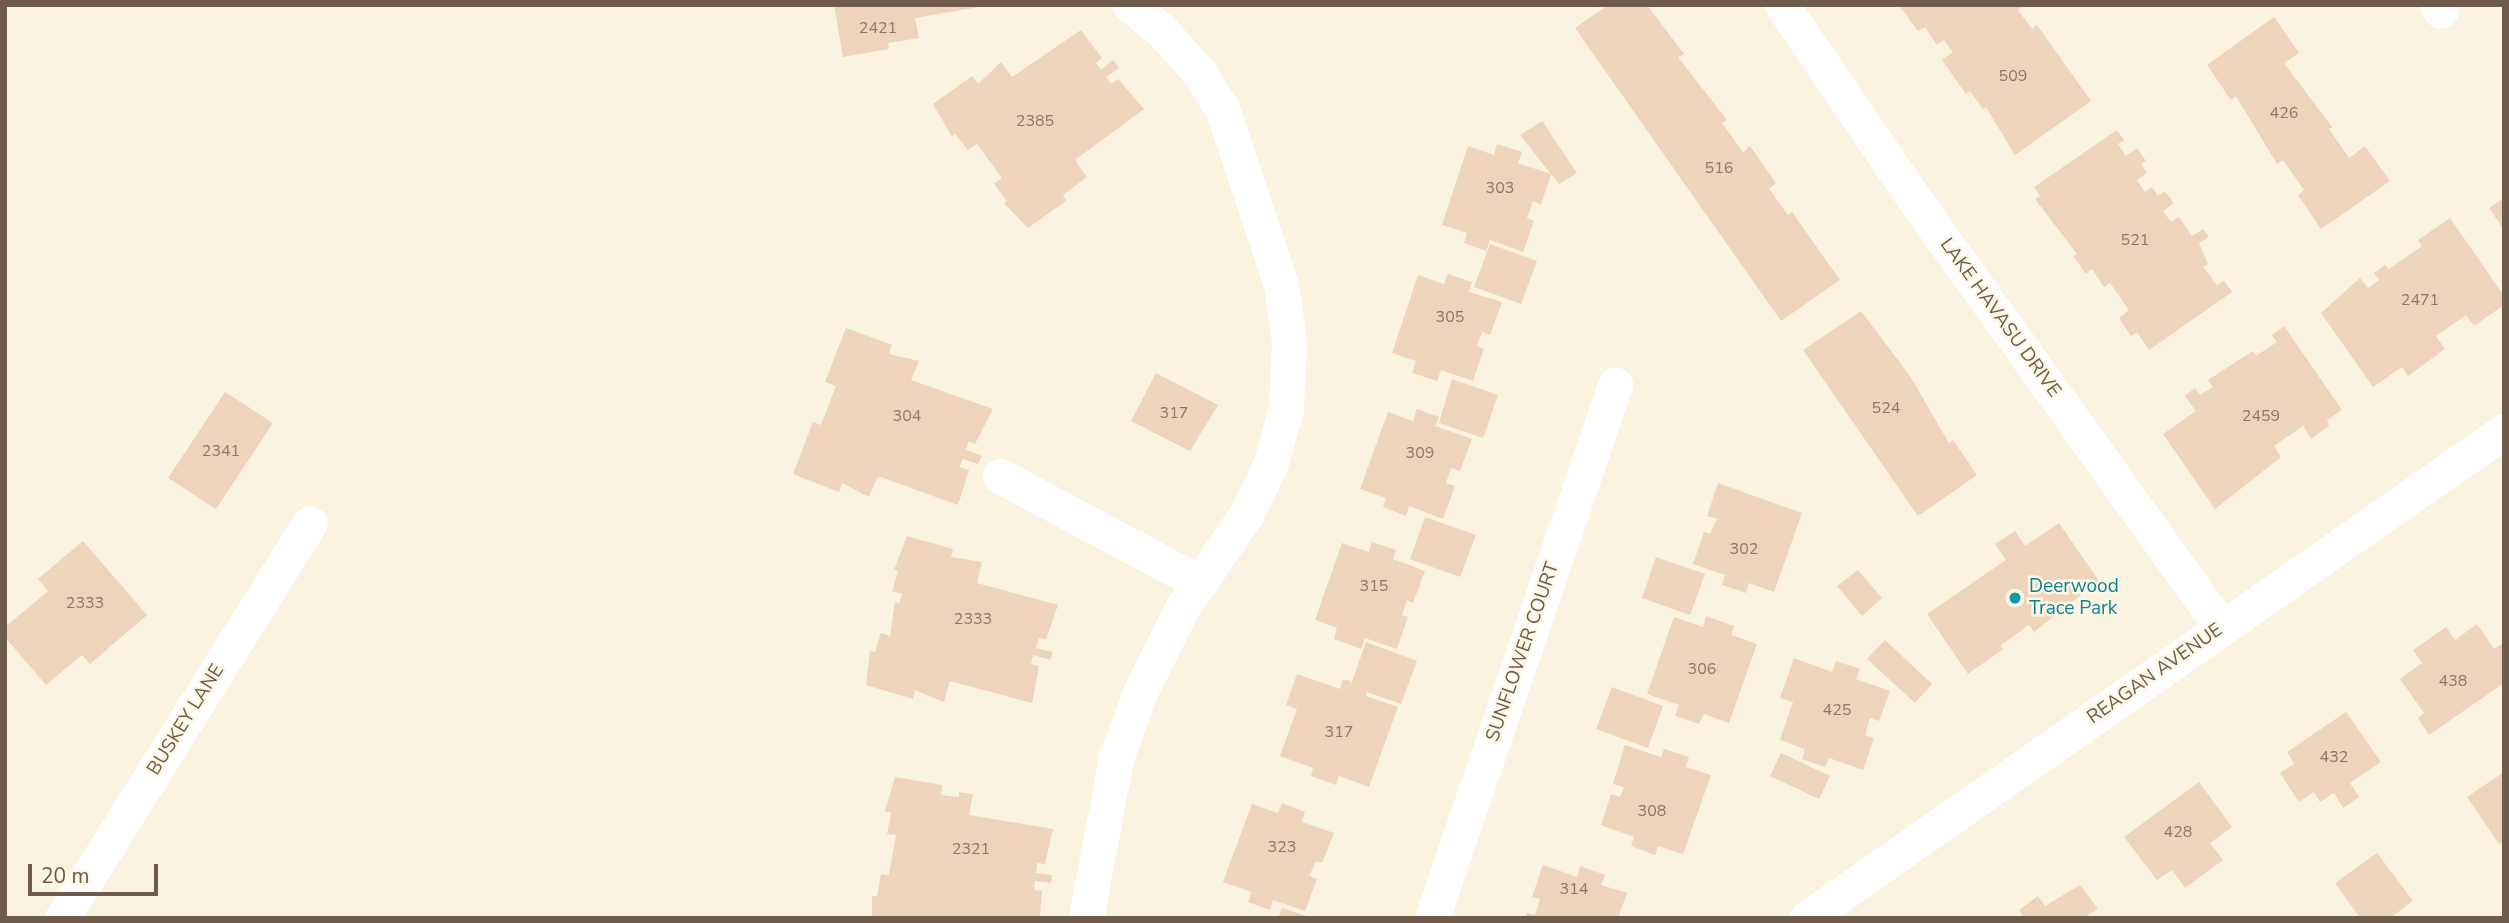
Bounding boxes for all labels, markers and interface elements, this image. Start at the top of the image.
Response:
house number: 2421 [859,18,897,38]
house number: 509 [1999,66,2027,86]
house number: 426 [2270,103,2298,123]
house number: 2385 [1016,111,1054,131]
house number: 516 [1705,158,1733,178]
house number: 303 [1486,178,1514,198]
house number: 521 [2121,230,2149,250]
street label: LAKE HAVASU DRIVE [1935,234,2065,402]
house number: 2471 [2401,290,2439,310]
house number: 305 [1436,307,1464,327]
house number: 524 [1872,398,1900,418]
house number: 317 [1160,403,1188,423]
house number: 304 [893,406,921,426]
house number: 2459 [2242,406,2280,426]
house number: 2341 [202,441,240,461]
house number: 309 [1406,443,1434,463]
house number: 302 [1730,539,1758,559]
street label: SUNFLOWER COURT [1482,559,1564,745]
house number: 315 [1360,576,1388,596]
place label: Deerwood Trace Park [2029,576,2119,620]
marker: Deerwood Trace Park [2007,590,2023,606]
house number: 2333 [66,593,104,613]
house number: 2333 [954,609,992,629]
street label: REAGAN AVENUE [2083,619,2227,729]
house number: 306 [1688,659,1716,679]
street label: BUSKEY LANE [143,660,229,780]
house number: 438 [2439,671,2467,691]
house number: 425 [1823,700,1851,720]
house number: 317 [1325,722,1353,742]
house number: 432 [2320,747,2348,767]
house number: 308 [1638,801,1666,821]
house number: 428 [2164,822,2192,842]
house number: 323 [1268,837,1296,857]
house number: 2321 [952,839,990,859]
scale bar [32,850,161,894]
text: 20 m [41,862,90,890]
house number: 314 [1560,879,1588,899]

